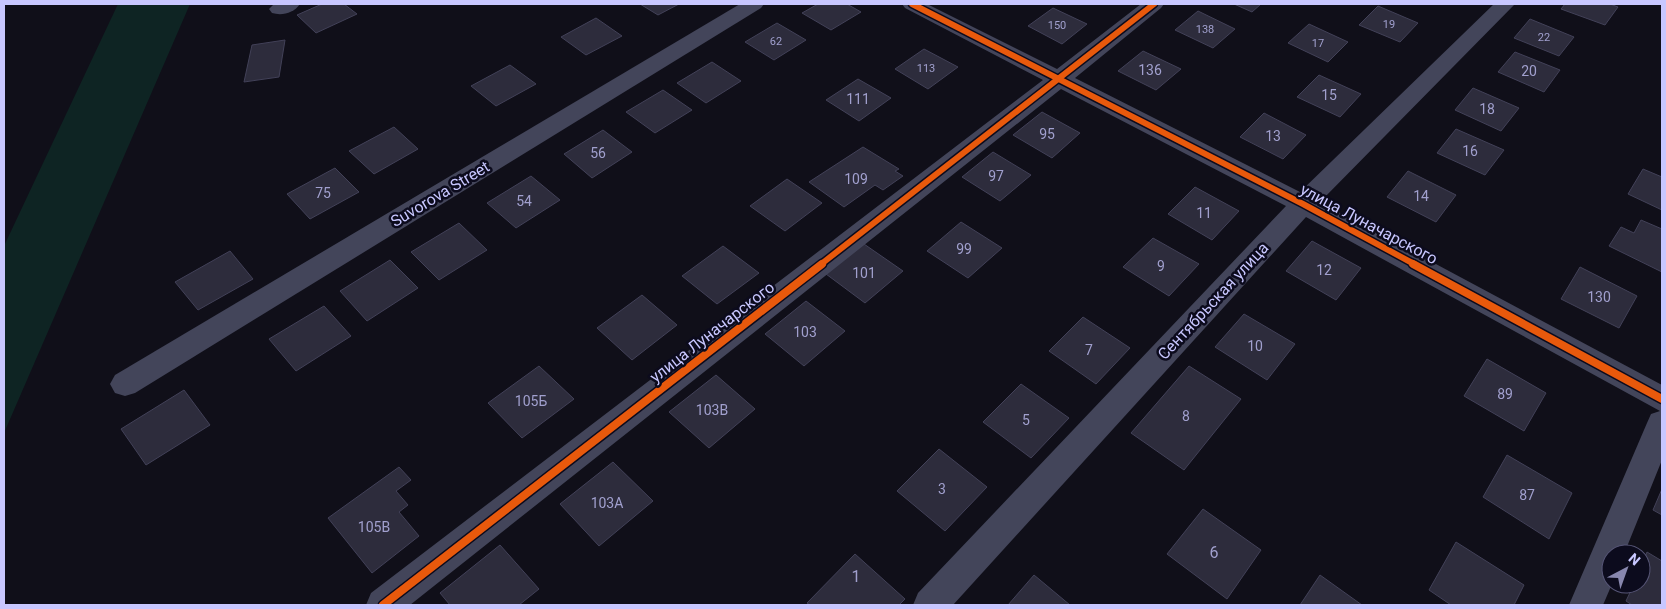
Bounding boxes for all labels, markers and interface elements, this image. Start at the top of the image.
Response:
house number: 19 [1383,18,1395,31]
house number: 150 [1048,19,1066,32]
house number: 138 [1196,23,1214,36]
house number: 22 [1538,31,1550,44]
house number: 62 [770,35,782,48]
house number: 17 [1312,37,1324,50]
house number: 113 [917,62,935,75]
house number: 136 [1138,62,1162,78]
house number: 20 [1521,63,1537,79]
house number: 15 [1321,87,1337,103]
house number: 111 [846,91,870,107]
house number: 18 [1479,101,1495,117]
house number: 95 [1039,126,1055,142]
house number: 13 [1265,128,1281,144]
house number: 16 [1462,143,1478,159]
house number: 56 [590,145,606,161]
street label: Suvorova Street [387,157,493,231]
house number: 97 [988,168,1004,184]
house number: 109 [844,171,868,187]
street label: улица Луначарского [1297,180,1441,268]
house number: 75 [315,185,331,201]
house number: 14 [1413,188,1429,204]
house number: 54 [516,193,532,209]
house number: 11 [1196,205,1212,221]
street label: Сентябрьская улица [1154,238,1272,364]
house number: 99 [956,241,972,257]
house number: 9 [1157,258,1165,274]
house number: 12 [1316,262,1332,278]
house number: 101 [852,265,876,281]
street label: улица Луначарского [646,277,778,387]
house number: 130 [1587,289,1611,305]
house number: 103 [793,324,817,340]
house number: 10 [1247,338,1263,354]
house number: 7 [1085,342,1093,358]
house number: 89 [1497,386,1513,402]
house number: 105Б [515,393,547,409]
house number: 103В [696,402,728,418]
house number: 8 [1182,408,1190,424]
house number: 5 [1022,412,1030,428]
house number: 3 [938,481,946,497]
house number: 87 [1519,487,1535,503]
house number: 103А [591,495,623,511]
house number: 105В [358,519,390,535]
house number: 6 [1210,543,1219,562]
north arrow [1601,544,1651,594]
text: N [1626,550,1644,568]
house number: 1 [852,567,861,586]

